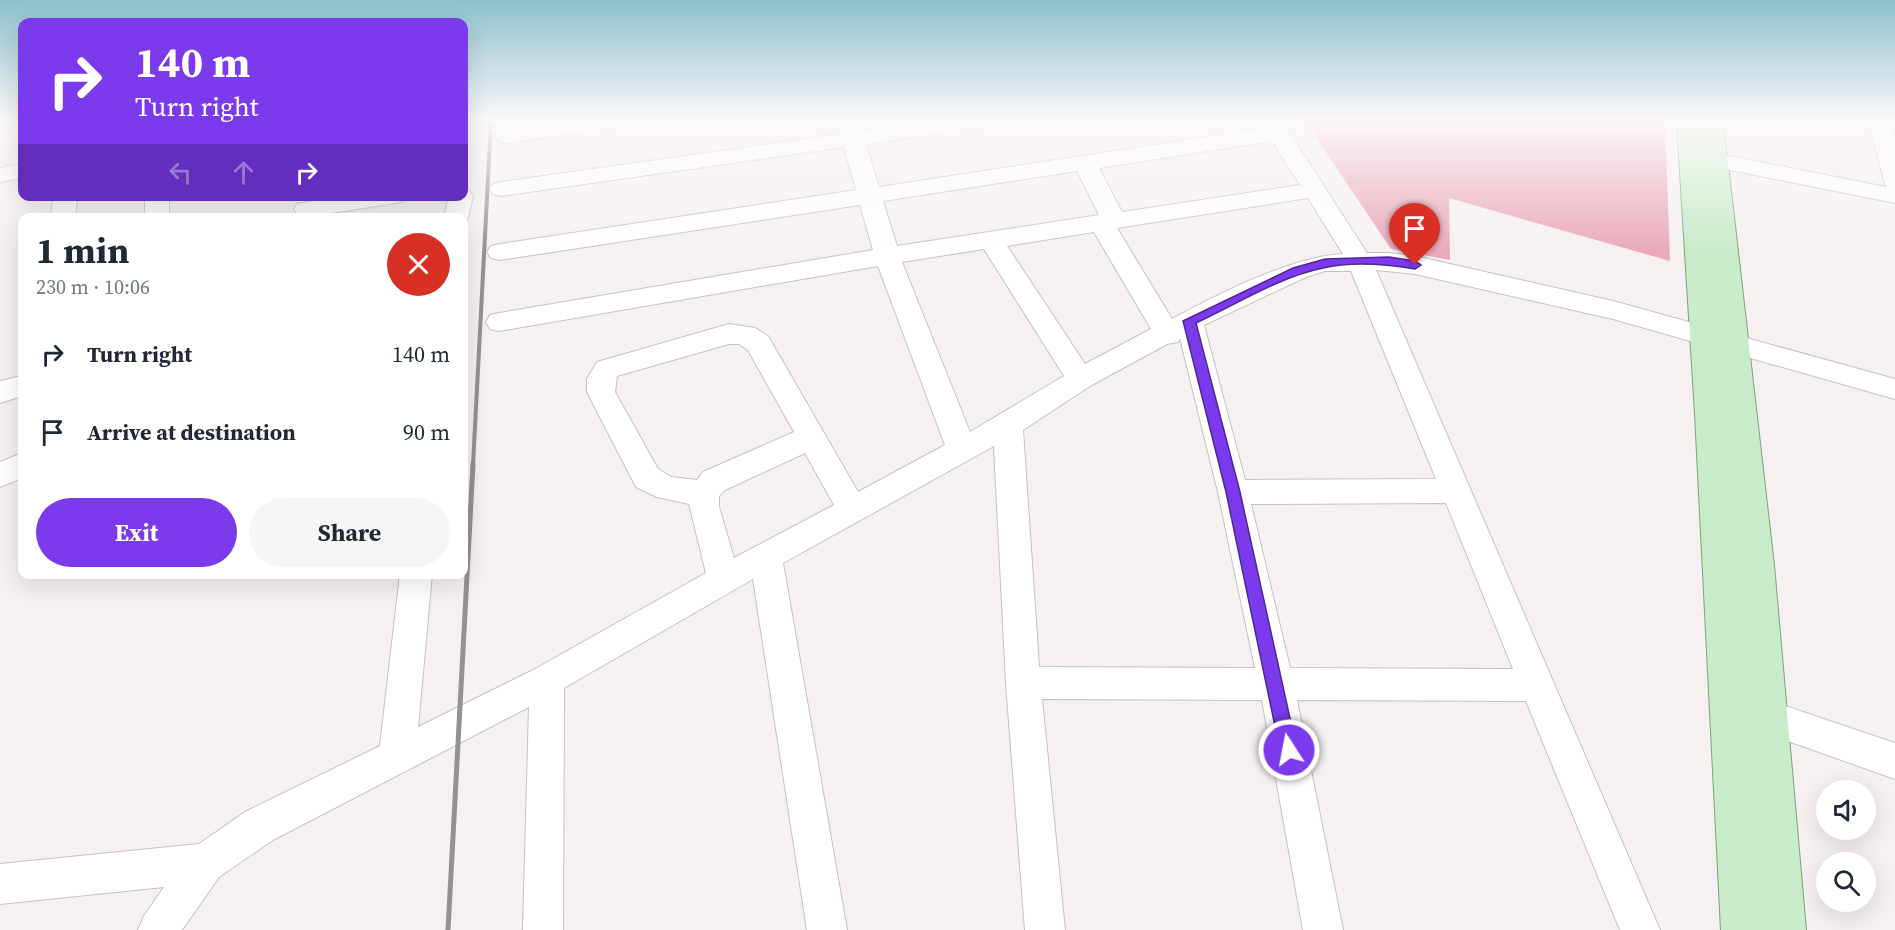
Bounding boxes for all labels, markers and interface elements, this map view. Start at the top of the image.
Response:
text: 140 m [135,33,250,91]
icon: right [36,42,114,120]
text: Turn right [135,88,259,125]
icon: left [164,156,197,189]
icon: ahead [227,156,260,189]
icon: right [290,156,323,189]
pin [1389,203,1440,265]
icon: arrive [1398,212,1431,245]
text: 1 min [36,226,129,275]
button: close [387,233,450,296]
text: 230 m · 10:06 [36,273,150,301]
icon: right [36,338,69,371]
text: Turn right [87,339,192,369]
text: 140 m [392,339,450,369]
icon: arrive [36,416,69,449]
text: Arrive at destination [87,417,296,447]
text: 90 m [403,417,450,447]
button: Exit [36,498,237,567]
button: Share [249,498,450,567]
position arrow [1257,718,1321,782]
map controls [1816,780,1876,912]
button: sound [1816,780,1876,840]
button: search [1816,852,1876,912]

